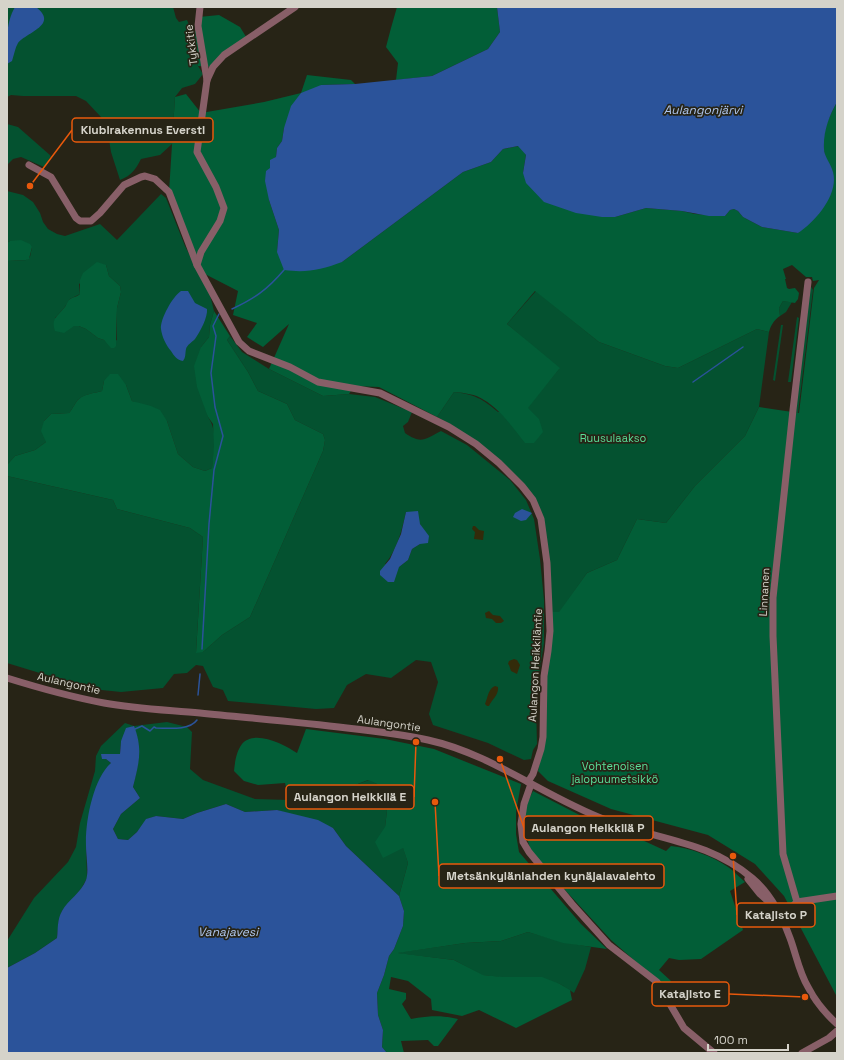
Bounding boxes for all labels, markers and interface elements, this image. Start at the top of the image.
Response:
street label: Tykkitie [182,24,200,66]
water label: Aulangonjärvi [664,102,744,118]
callout: Klubirakennus Eversti [72,118,213,142]
text: Klubirakennus Eversti [81,122,205,138]
park label: Ruusulaakso [580,431,647,445]
street label: Linnanen [756,567,772,617]
street label: Aulangon Heikkiläntie [525,608,545,722]
street label: Aulangontie [36,669,102,697]
street label: Aulangontie [356,712,422,734]
park label: Vohtenoisen jalopuumetsikkö [571,759,659,786]
callout: Aulangon Heikkilä E [286,785,414,809]
text: Aulangon Heikkilä E [294,789,407,805]
callout: Aulangon Heikkilä P [524,816,653,840]
text: Aulangon Heikkilä P [531,820,645,836]
callout: Metsänkylänlahden kynäjalavalehto [439,864,664,888]
text: Metsänkylänlahden kynäjalavalehto [446,868,656,884]
callout: Katajisto P [737,903,815,927]
text: Katajisto P [745,907,807,923]
water label: Vanajavesi [198,924,260,940]
callout: Katajisto E [652,982,729,1006]
text: Katajisto E [659,986,721,1002]
scale bar [708,1026,788,1052]
text: 100 m [714,1032,748,1048]

